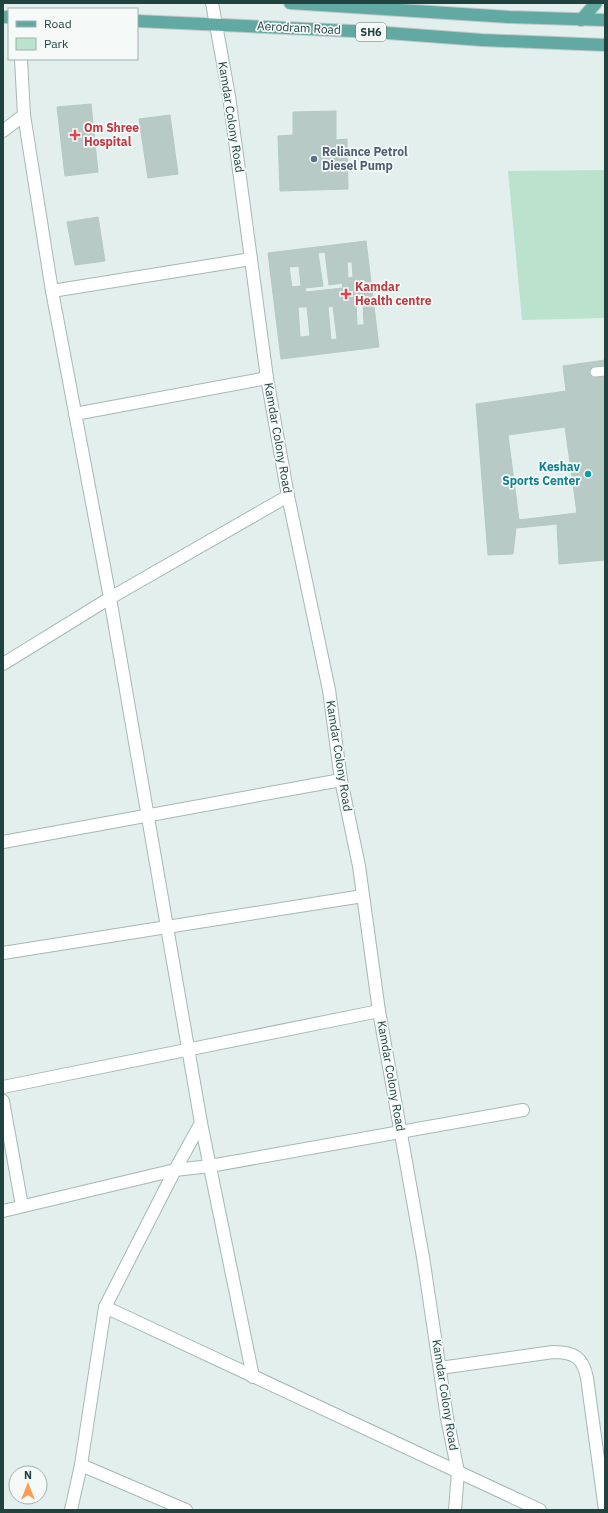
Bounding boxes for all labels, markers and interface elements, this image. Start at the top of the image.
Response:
legend [8,8,138,60]
text: Road [44,16,72,31]
street label: Aerodram Road [257,18,341,37]
road number: SH6 [356,23,386,41]
text: Park [44,36,69,51]
street label: Kamdar Colony Road [215,60,248,174]
place label: Om Shree Hospital [84,120,139,149]
marker: Om Shree Hospital [69,129,81,141]
place label: Reliance Petrol Diesel Pump [322,144,408,173]
marker: Reliance Petrol Diesel Pump [309,154,319,164]
place label: Kamdar Health centre [355,279,432,308]
marker: Kamdar Health centre [340,288,352,300]
street label: Kamdar Colony Road [261,381,296,494]
place label: Keshav Sports Center [502,459,581,488]
marker: Keshav Sports Center [583,469,593,479]
street label: Kamdar Colony Road [323,699,356,813]
street label: Kamdar Colony Road [374,1019,409,1132]
street label: Kamdar Colony Road [429,1338,462,1452]
north arrow [8,1465,48,1505]
text: N [24,1468,32,1482]

